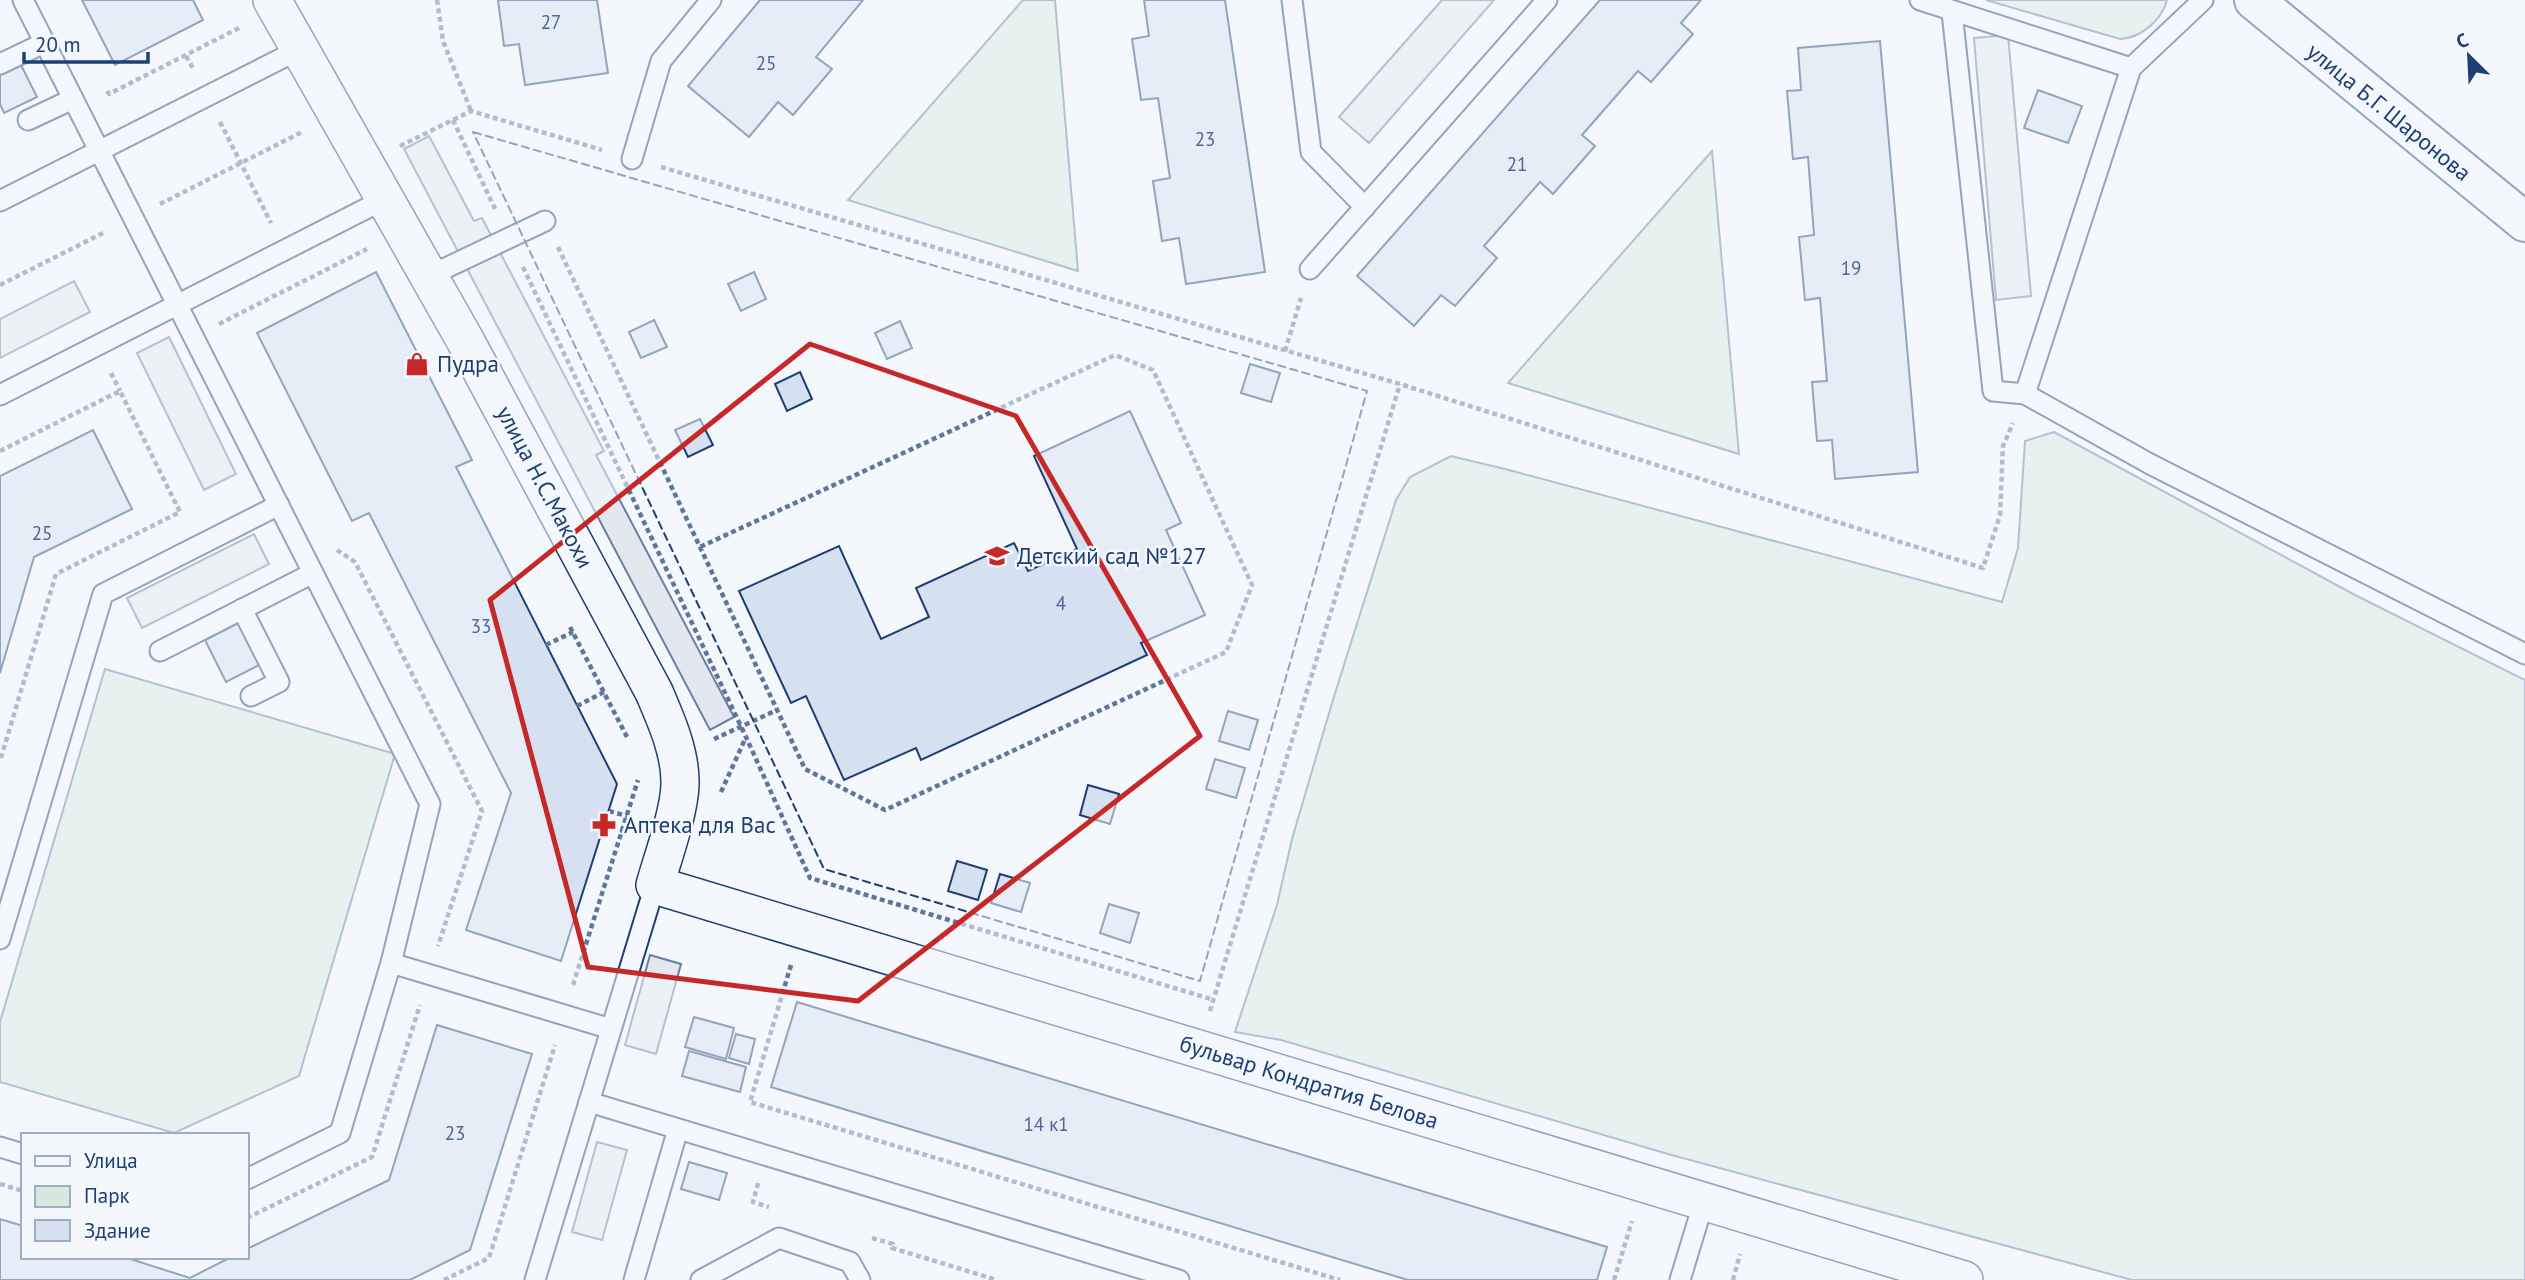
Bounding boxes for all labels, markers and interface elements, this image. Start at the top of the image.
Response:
house number: 27 [541,10,561,34]
scale bar [24,21,149,65]
north arrow [2434,21,2504,91]
text: С [2452,27,2472,54]
text: 20 m [35,31,81,58]
street label: улица Б.Г. Шаронова [2301,36,2477,187]
house number: 25 [756,51,776,75]
house number: 23 [1195,127,1215,151]
house number: 21 [1507,152,1527,176]
house number: 19 [1841,256,1861,280]
place label: Пудра [437,349,499,378]
shop icon: Пудра [403,350,431,378]
street label: улица Н.С.Макохи [490,401,600,573]
house number: 25 [32,521,52,545]
place label: Детский сад №127 [1017,541,1206,570]
school or university icon: Детский сад №127 [983,542,1011,570]
house number: 4 [1056,591,1066,615]
house number: 33 [471,614,491,638]
place label: Аптека для Вас [624,810,776,839]
pharmacy icon: Аптека для Вас [590,811,618,839]
street label: бульвар Кондратия Белова [1176,1028,1442,1135]
house number: 14 к1 [1023,1112,1069,1136]
house number: 23 [445,1121,465,1145]
legend [21,1133,248,1259]
text: Улица [84,1147,138,1174]
text: Парк [84,1182,130,1209]
text: Здание [84,1217,151,1244]

